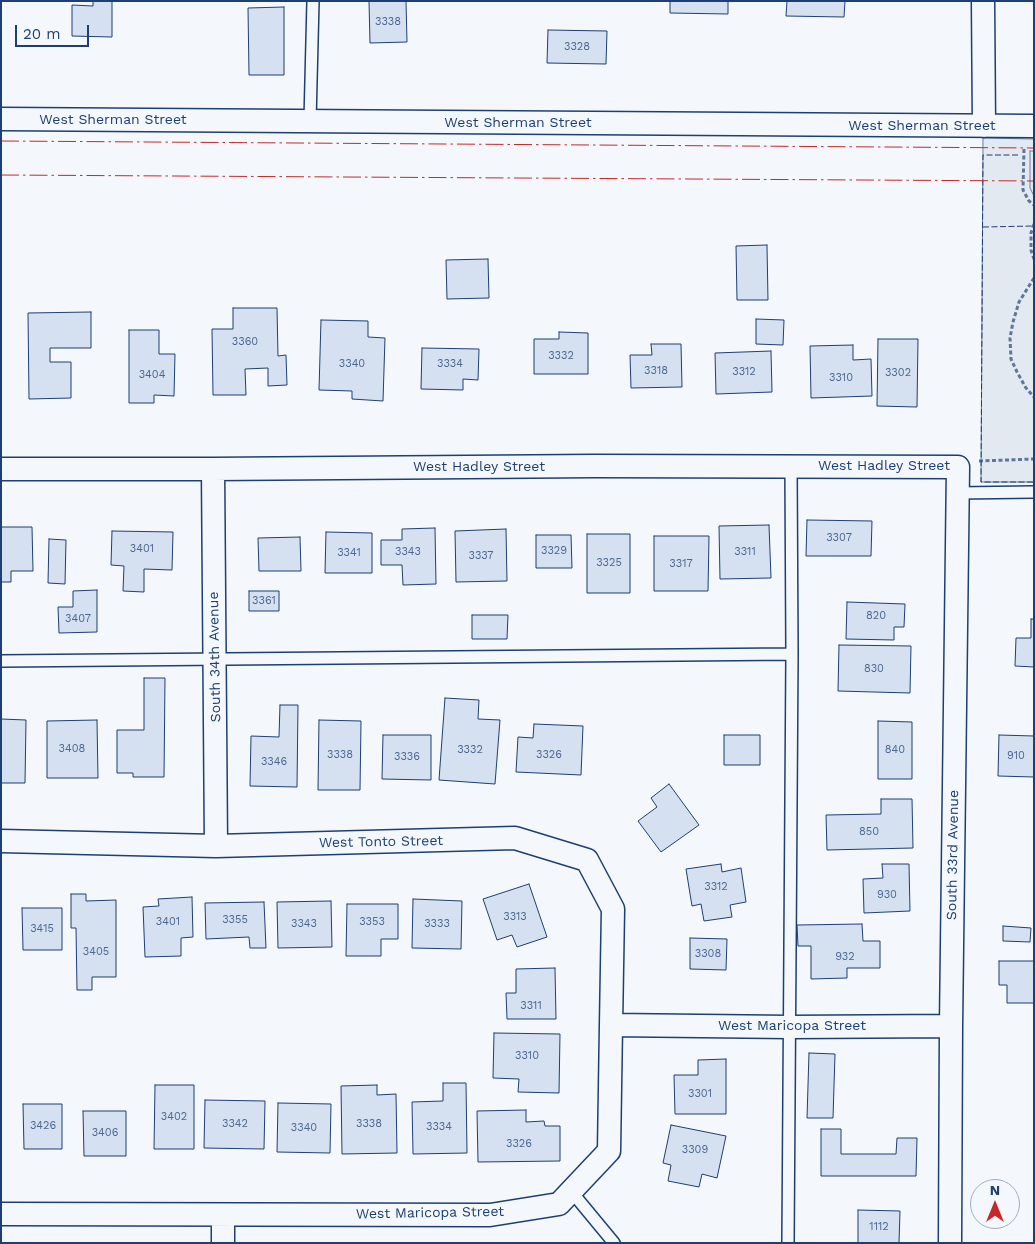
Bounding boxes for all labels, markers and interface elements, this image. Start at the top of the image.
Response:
scale bar [18,15,91,47]
house number: 3338 [375,15,401,29]
text: 20 m [23,25,61,43]
house number: 3328 [564,40,590,54]
street label: West Sherman Street [39,112,187,128]
street label: West Sherman Street [444,115,592,131]
street label: West Sherman Street [848,118,996,134]
house number: 3360 [232,335,258,349]
house number: 3332 [548,349,574,363]
house number: 3340 [339,357,365,371]
house number: 3334 [437,357,463,371]
house number: 3318 [644,364,668,378]
house number: 3312 [732,365,756,379]
house number: 3302 [885,366,911,380]
house number: 3404 [139,368,165,382]
house number: 3310 [829,371,853,385]
street label: West Hadley Street [818,458,950,474]
street label: West Hadley Street [413,459,545,475]
house number: 3307 [826,531,852,545]
house number: 3401 [130,542,154,556]
house number: 3329 [541,544,567,558]
house number: 3343 [395,545,421,559]
house number: 3311 [734,545,756,559]
house number: 3341 [337,546,361,560]
house number: 3337 [469,549,493,563]
house number: 3325 [596,556,622,570]
house number: 3317 [669,557,693,571]
street label: South 34th Avenue [205,591,225,723]
house number: 3361 [252,594,276,608]
house number: 820 [866,609,886,623]
house number: 3407 [65,612,91,626]
house number: 830 [864,662,884,676]
house number: 3408 [59,742,85,756]
house number: 3332 [457,743,483,757]
house number: 840 [885,743,905,757]
house number: 3338 [327,748,353,762]
house number: 3326 [536,748,562,762]
house number: 910 [1007,749,1025,763]
house number: 3336 [394,750,420,764]
house number: 3346 [261,755,287,769]
street label: South 33rd Avenue [943,790,963,920]
house number: 850 [859,825,879,839]
street label: West Tonto Street [319,833,443,851]
house number: 3312 [704,880,728,894]
house number: 930 [877,888,897,902]
house number: 3313 [503,910,527,924]
house number: 3355 [222,913,248,927]
house number: 3401 [156,915,180,929]
house number: 3353 [359,915,385,929]
house number: 3343 [291,917,317,931]
house number: 3333 [424,917,450,931]
house number: 3415 [30,922,54,936]
house number: 3405 [83,945,109,959]
house number: 3308 [695,947,721,961]
house number: 932 [835,950,855,964]
house number: 3311 [520,999,542,1013]
street label: West Maricopa Street [718,1018,866,1034]
house number: 3310 [515,1049,539,1063]
house number: 3301 [688,1087,712,1101]
house number: 3402 [161,1110,187,1124]
house number: 3342 [222,1117,248,1131]
house number: 3338 [356,1117,382,1131]
house number: 3426 [30,1119,56,1133]
house number: 3334 [426,1120,452,1134]
house number: 3340 [291,1121,317,1135]
house number: 3406 [92,1126,118,1140]
house number: 3326 [506,1137,532,1151]
house number: 3309 [682,1143,708,1157]
north arrow [970,1179,1020,1229]
text: N [990,1182,1000,1198]
street label: West Maricopa Street [356,1203,504,1223]
house number: 1112 [869,1220,889,1234]

